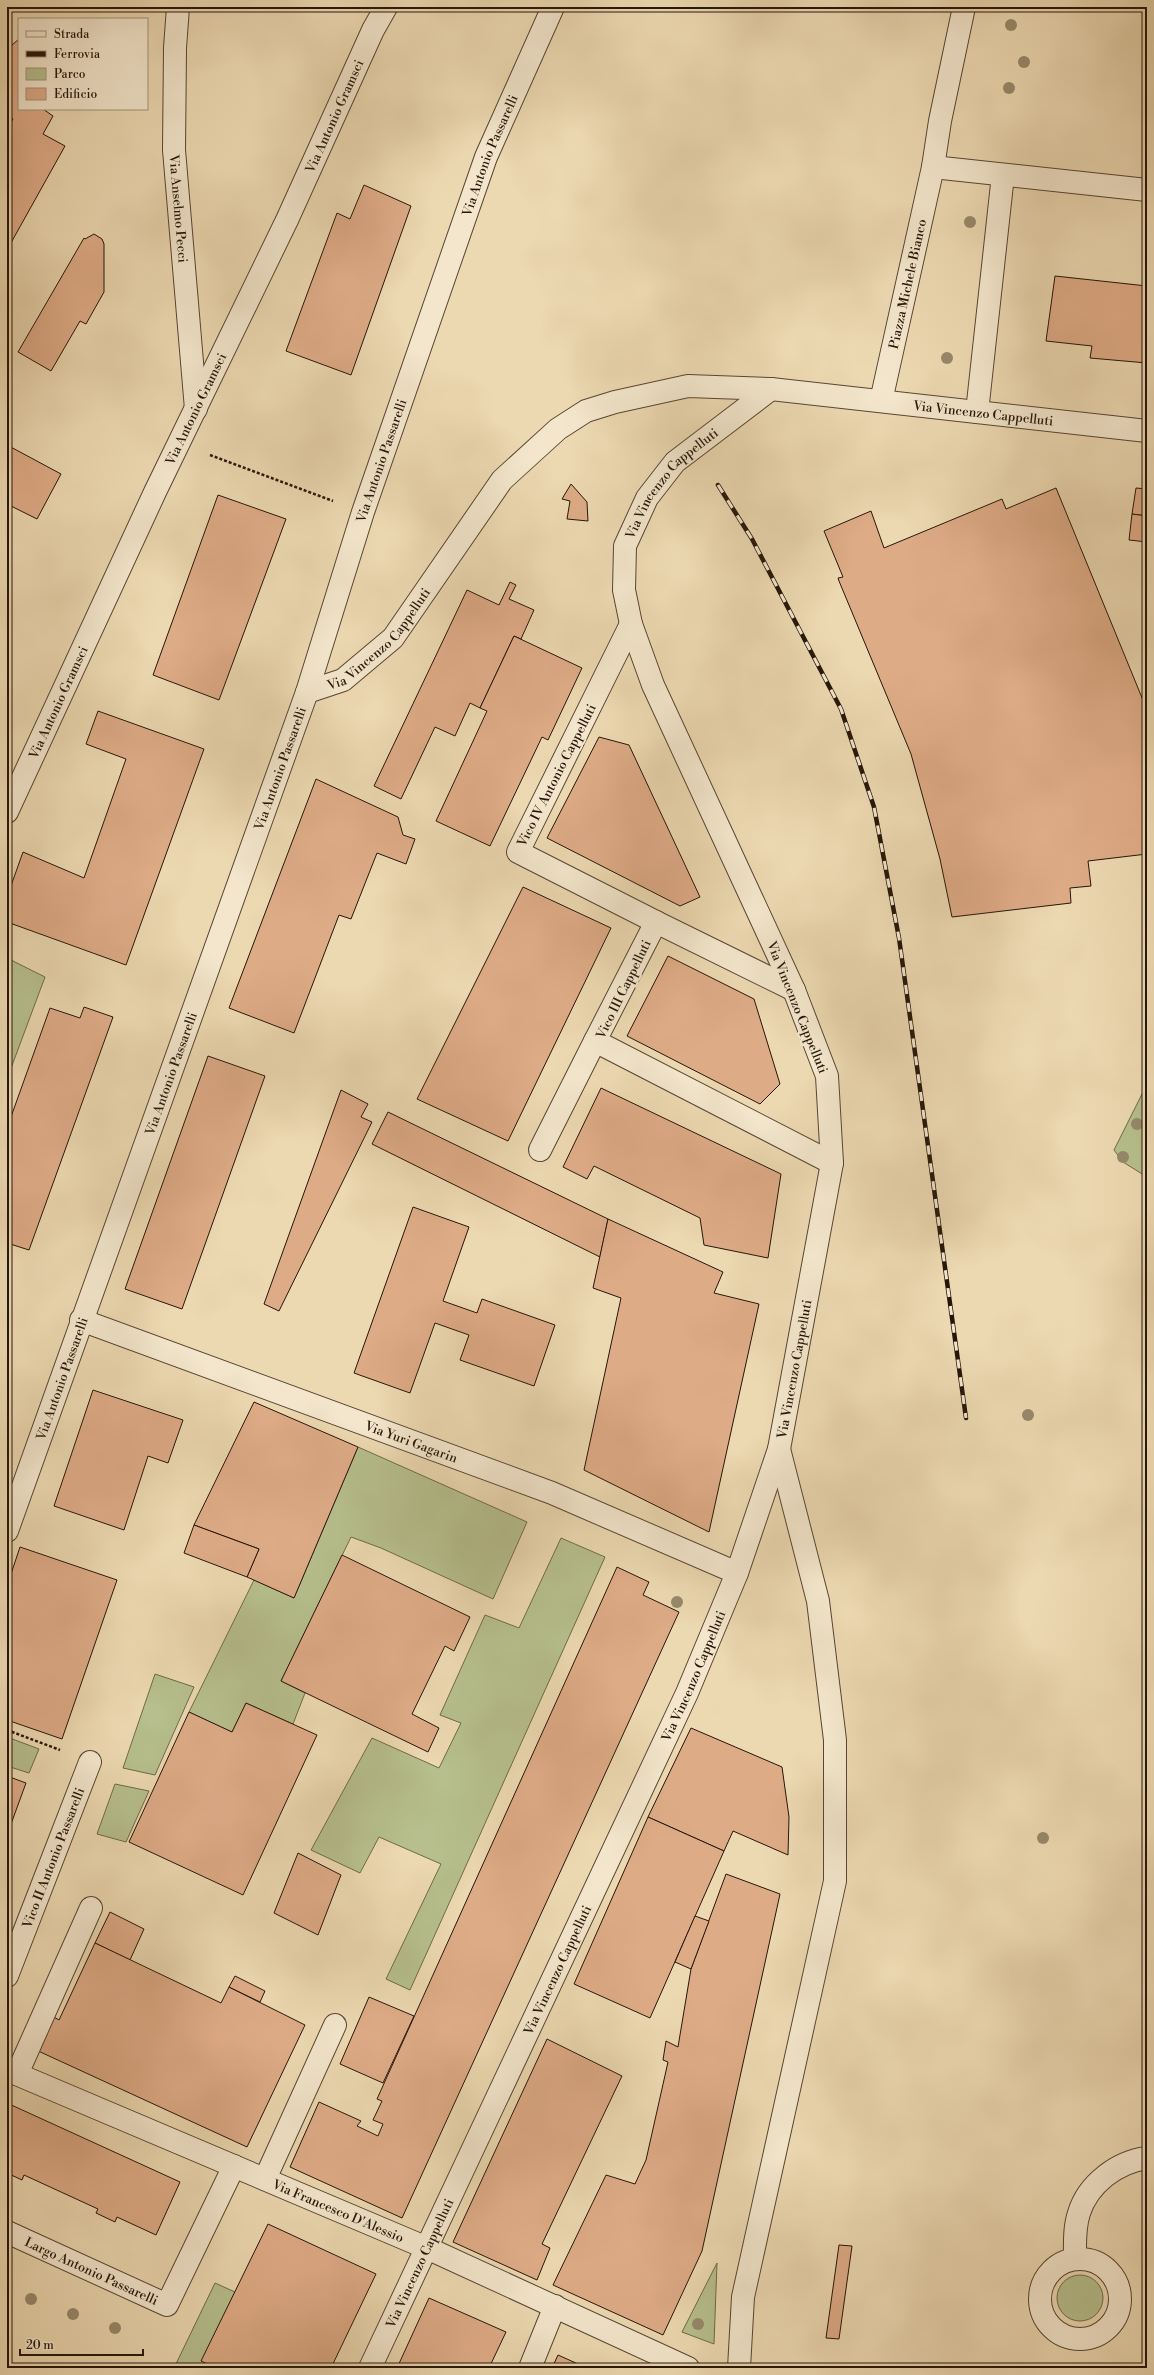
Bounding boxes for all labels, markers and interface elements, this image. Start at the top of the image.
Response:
legend [18,18,148,110]
text: Strada [54,27,90,42]
text: Ferrovia [54,47,101,62]
street label: Via Antonio Gramsci [302,57,367,176]
text: Parco [54,67,86,82]
text: Edificio [54,87,97,102]
street label: Via Antonio Passarelli [459,93,522,219]
street label: Via Anselmo Pecci [165,153,191,263]
street label: Piazza Michele Bianco [886,217,930,351]
street label: Via Antonio Gramsci [162,351,230,469]
street label: Via Antonio Passarelli [353,397,411,525]
street label: Via Vincenzo Cappelluti [911,398,1054,429]
street label: Via Vincenzo Cappelluti [622,425,722,542]
street label: Via Vincenzo Cappelluti [324,585,434,694]
street label: Via Antonio Gramsci [25,644,92,762]
street label: Vico IV Antonio Cappelluti [513,702,600,850]
street label: Via Antonio Passarelli [251,705,310,833]
street label: Vico III Cappelluti [593,937,655,1042]
street label: Via Vincenzo Cappelluti [763,938,831,1076]
street label: Via Antonio Passarelli [142,1010,201,1138]
street label: Via Vincenzo Cappelluti [774,1298,816,1441]
street label: Via Antonio Passarelli [33,1315,92,1443]
street label: Via Yuri Gagarin [362,1418,460,1467]
street label: Via Vincenzo Cappelluti [658,1608,729,1745]
street label: Vico II Antonio Passarelli [19,1785,88,1931]
street label: Via Vincenzo Cappelluti [520,1903,595,2038]
street label: Via Francesco D'Alessio [269,2176,406,2246]
street label: Via Vincenzo Cappelluti [383,2196,457,2332]
street label: Largo Antonio Passarelli [22,2234,160,2309]
scale bar [20,2331,143,2357]
text: 20 m [26,2338,54,2353]

